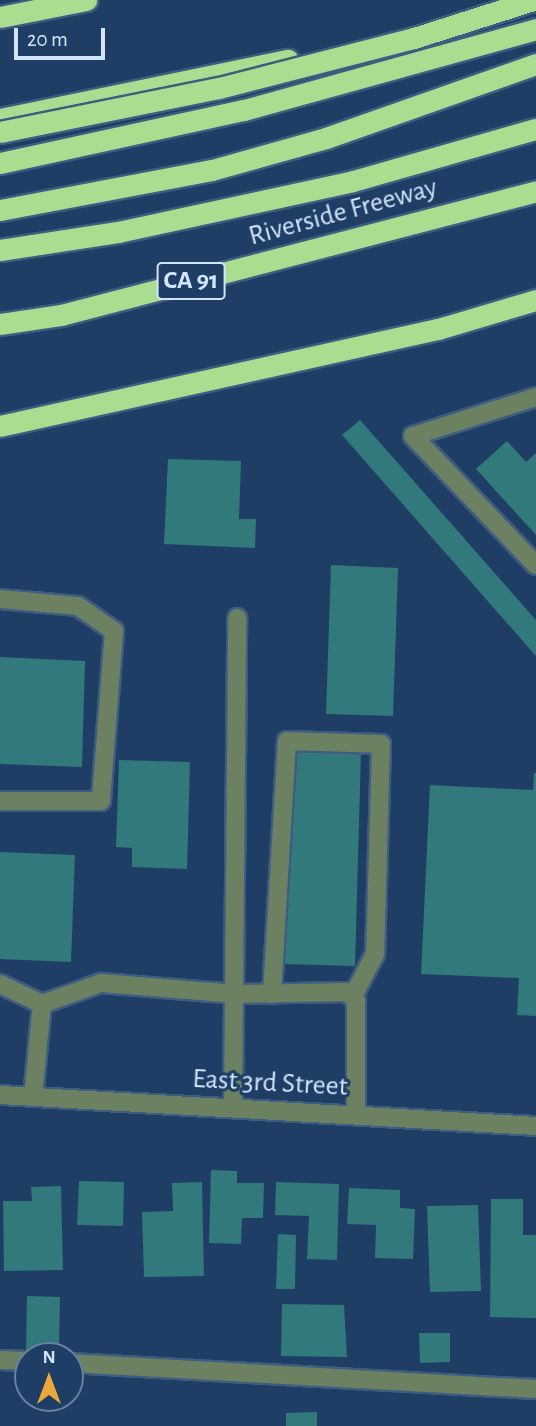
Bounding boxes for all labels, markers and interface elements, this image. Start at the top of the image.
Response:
scale bar [18,14,108,58]
text: 20 m [27,29,68,50]
street label: Riverside Freeway [245,171,441,253]
road number: CA 91 [156,258,226,304]
street label: East 3rd Street [192,1062,348,1104]
north arrow [14,1342,84,1412]
text: N [42,1348,56,1367]

